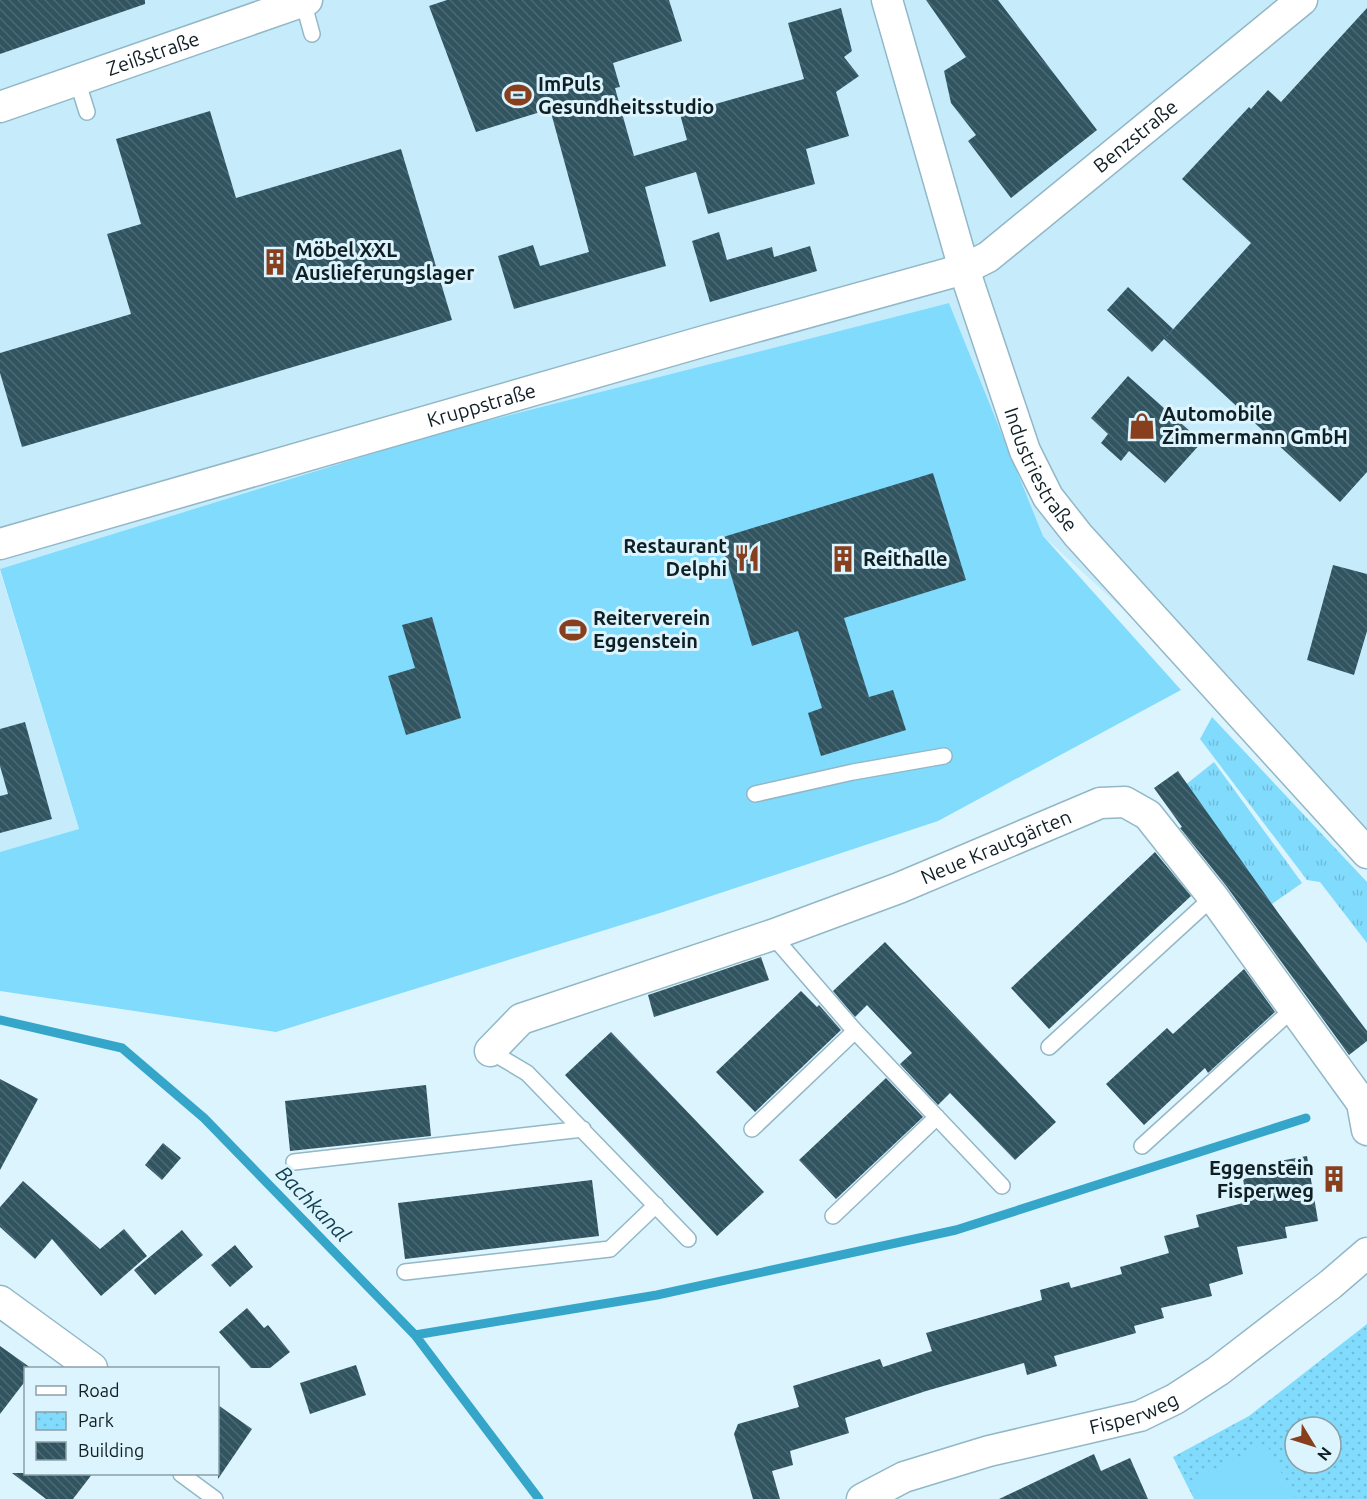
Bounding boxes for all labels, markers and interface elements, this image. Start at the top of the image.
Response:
street label: Zeißstraße [103,26,202,80]
place label: ImPuls Gesundheitsstudio [538,72,714,118]
sports icon: ImPuls Gesundheitsstudio [503,80,533,110]
street label: Benzstraße [1089,95,1182,177]
place label: Möbel XXL Auslieferungslager [295,238,475,284]
building icon: Möbel XXL Auslieferungslager [260,247,290,277]
street label: Kruppstraße [424,378,538,431]
place label: Automobile Zimmermann GmbH [1162,402,1348,448]
street label: Industriestraße [1000,404,1082,536]
shop icon: Automobile Zimmermann GmbH [1127,411,1157,441]
place label: Restaurant Delphi [623,534,727,580]
restaurant icon: Restaurant Delphi [732,543,762,573]
building icon: Reithalle [828,544,858,574]
place label: Reithalle [863,547,948,570]
place label: Reiterverein Eggenstein [593,606,710,652]
sports icon: Reiterverein Eggenstein [558,615,588,645]
street label: Neue Krautgärten [917,804,1075,889]
place label: Eggenstein Fisperweg [1209,1156,1314,1202]
water label: Bachkanal [272,1160,356,1246]
building icon: Eggenstein Fisperweg [1319,1164,1349,1194]
legend [24,1367,219,1475]
text: Road [78,1380,120,1400]
street label: Fisperweg [1087,1387,1182,1438]
text: Park [78,1410,114,1430]
north arrow [1283,1415,1343,1475]
text: Building [78,1440,144,1460]
text: N [1314,1444,1336,1464]

